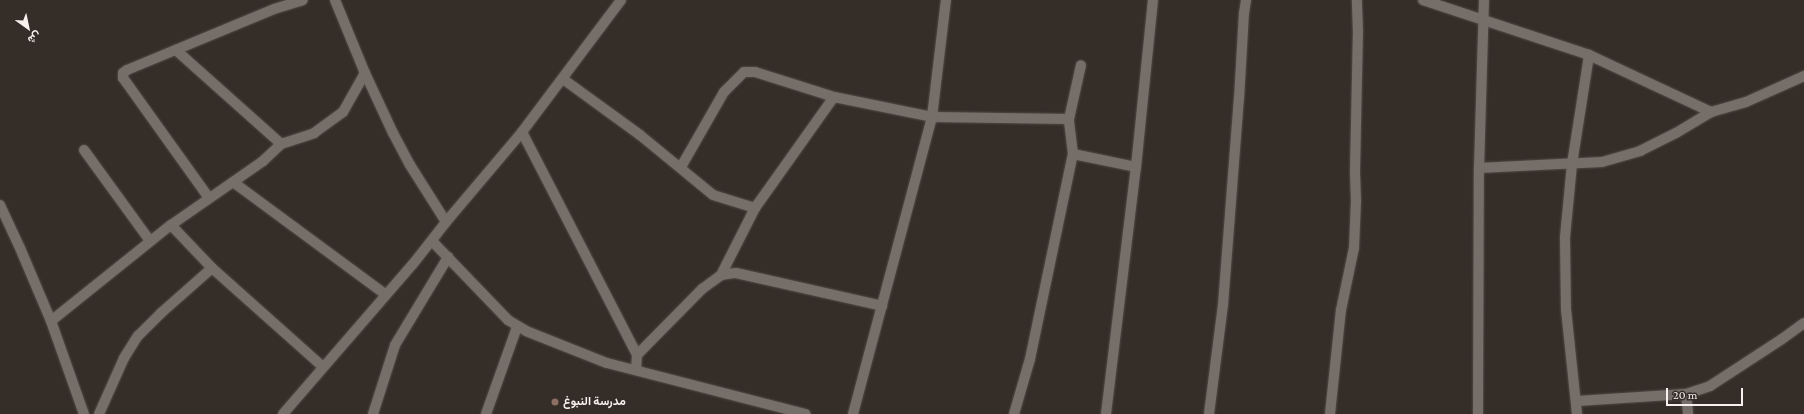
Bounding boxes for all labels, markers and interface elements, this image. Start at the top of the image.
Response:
north arrow [8,8,48,48]
text: ش [26,29,43,47]
scale bar [1668,380,1745,406]
text: 20 m [1673,388,1697,402]
place label: مدرسة النبوغ [563,395,626,409]
marker: مدرسة النبوغ [550,397,560,407]

